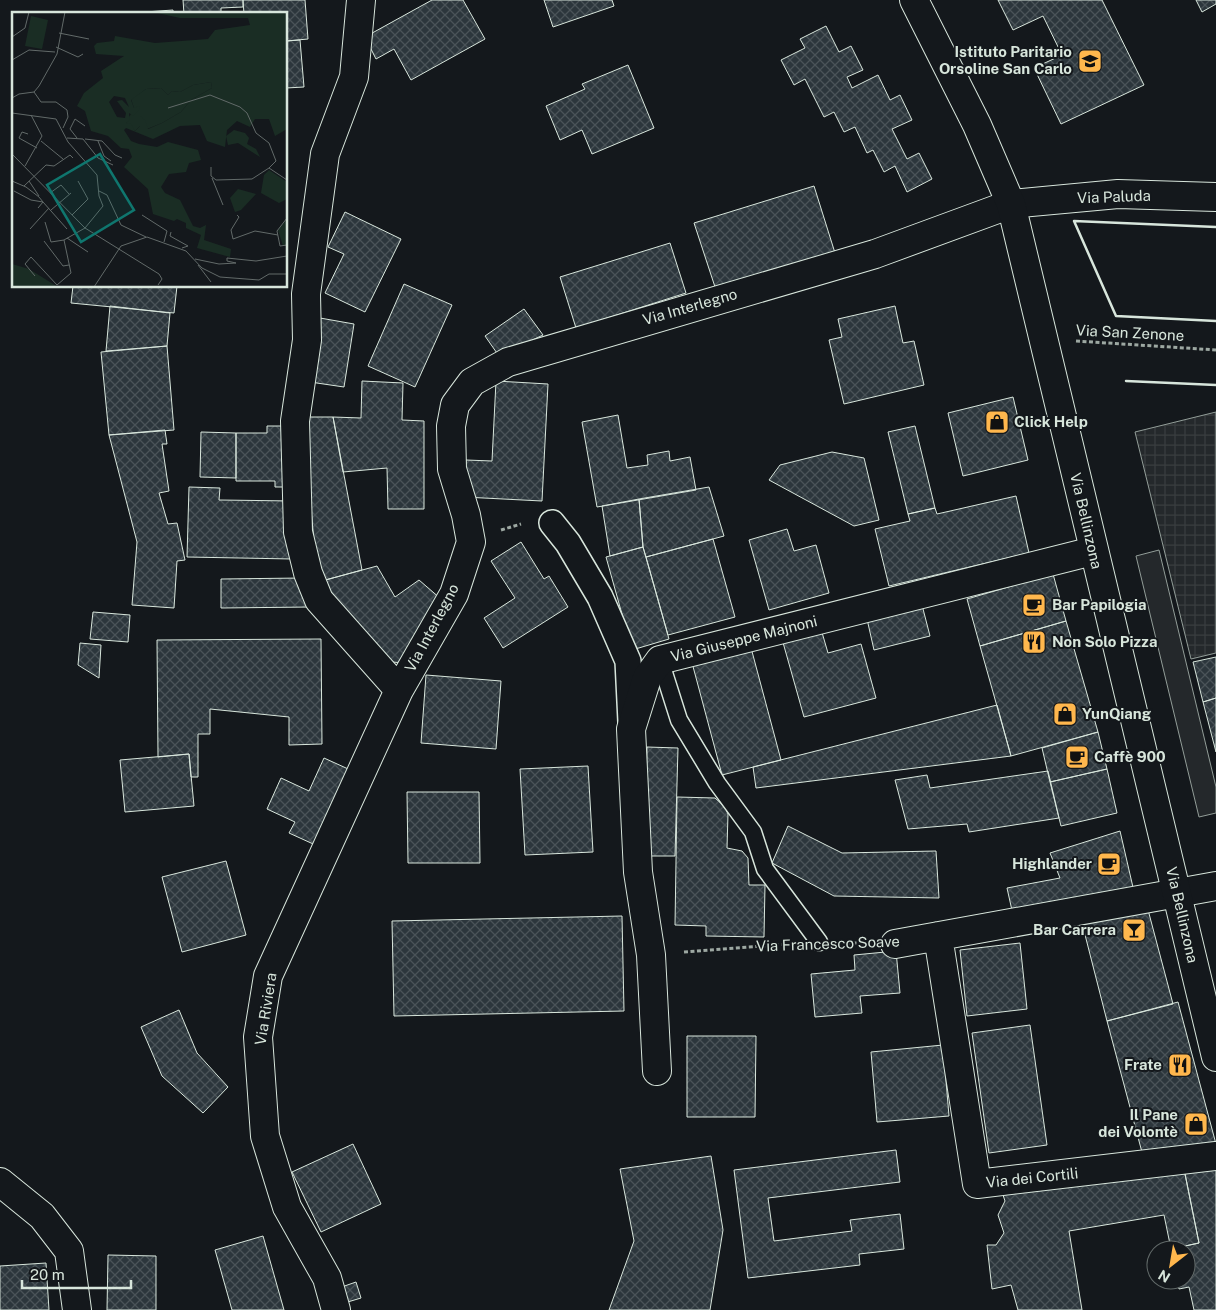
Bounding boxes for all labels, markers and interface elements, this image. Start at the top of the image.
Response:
inset map [12,12,288,288]
place label: Istituto Paritario Orsoline San Carlo [939,43,1072,77]
school or university icon: Istituto Paritario Orsoline San Carlo [1077,48,1103,74]
street label: Via Paluda [1077,187,1151,206]
street label: Via Interlegno [641,285,739,328]
street label: Via San Zenone [1075,321,1185,344]
shop icon: Click Help [984,409,1010,435]
place label: Click Help [1014,413,1088,430]
street label: Via Bellinzona [1067,471,1106,571]
street label: Via Interlegno [401,581,462,675]
cafe icon: Bar Papilogia [1021,592,1047,618]
place label: Bar Papilogia [1052,596,1147,613]
street label: Via Giuseppe Majnoni [669,612,819,665]
restaurant icon: Non Solo Pizza [1021,629,1047,655]
place label: Non Solo Pizza [1052,633,1157,650]
shop icon: YunQiang [1052,701,1078,727]
place label: YunQiang [1082,705,1152,722]
cafe icon: Caffè 900 [1064,744,1090,770]
place label: Caffè 900 [1094,748,1166,765]
cafe icon: Highlander [1096,851,1122,877]
place label: Highlander [1012,855,1092,872]
street label: Via Bellinzona [1163,865,1202,965]
bar icon: Bar Carrera [1121,917,1147,943]
place label: Bar Carrera [1033,921,1116,938]
street label: Via Francesco Soave [756,932,900,955]
street label: Via Riviera [251,971,280,1046]
restaurant icon: Frate [1167,1052,1193,1078]
place label: Frate [1124,1056,1162,1073]
place label: Il Pane dei Volontè [1098,1106,1178,1140]
shop icon: Il Pane dei Volontè [1183,1111,1209,1137]
street label: Via dei Cortili [985,1164,1079,1191]
north arrow [1146,1240,1196,1290]
scale bar [22,1258,131,1290]
text: 20 m [30,1266,65,1283]
text: N [1155,1266,1173,1286]

